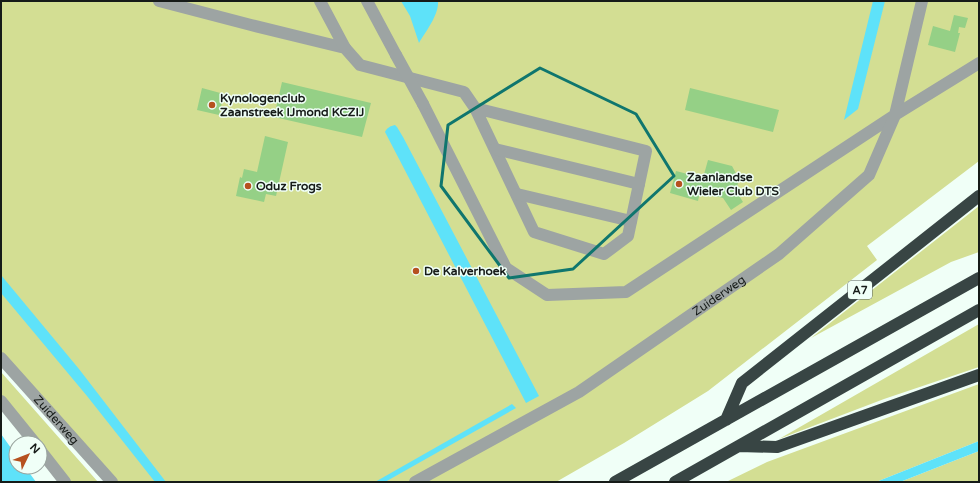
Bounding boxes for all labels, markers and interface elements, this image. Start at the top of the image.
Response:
place label: Kynologenclub Zaanstreek IJmond KCZIJ [220,91,364,119]
marker: Kynologenclub Zaanstreek IJmond KCZIJ [207,100,217,110]
place label: Zaanlandse Wieler Club DTS [687,170,780,198]
place label: Oduz Frogs [256,179,322,194]
marker: Zaanlandse Wieler Club DTS [674,179,684,189]
marker: Oduz Frogs [243,181,253,191]
place label: De Kalverhoek [424,264,507,278]
marker: De Kalverhoek [411,266,421,276]
street label: Zuiderweg [690,272,748,319]
road number: A7 [848,281,872,299]
street label: Zuiderweg [31,393,82,447]
north arrow [8,435,48,475]
text: N [27,441,43,456]

